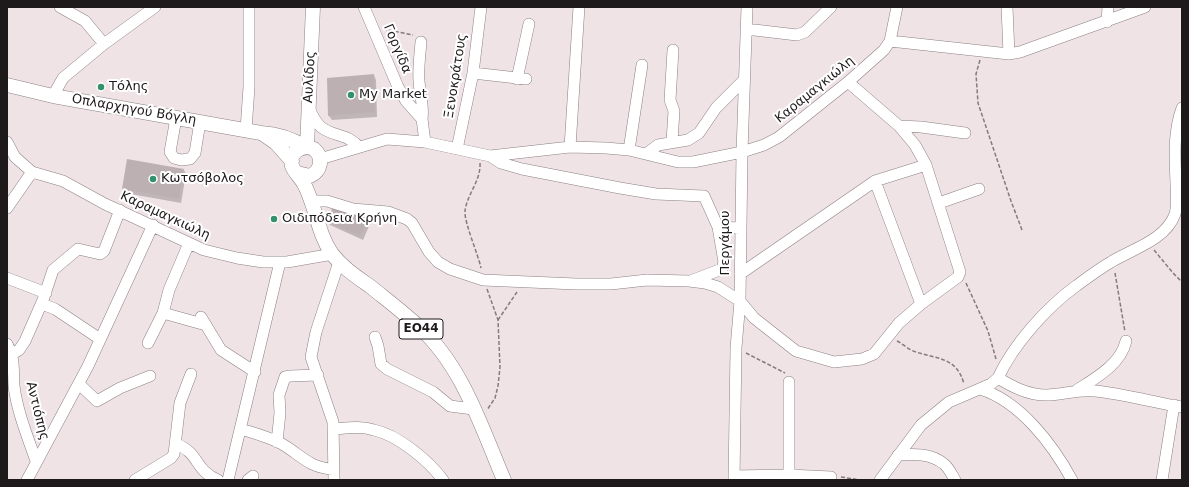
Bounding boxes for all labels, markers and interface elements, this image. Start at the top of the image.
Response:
street label: Γοργίδα [380,22,414,76]
street label: Ξενοκράτους [442,32,470,120]
street label: Αυλίδος [301,51,319,103]
street label: Καραμαγκιώλη [772,53,858,127]
place label: Τόλης [109,79,148,95]
marker: Τόλης [96,82,106,92]
place label: My Market [359,87,427,103]
marker: My Market [346,90,356,100]
street label: Οπλαρχηγού Βόγλη [71,91,197,129]
place label: Κωτσόβολος [161,171,244,187]
marker: Κωτσόβολος [148,174,158,184]
street label: Καραμαγκιώλη [118,188,212,244]
street label: Περγάμου [718,210,734,276]
place label: Οιδιπόδεια Κρήνη [282,211,397,227]
marker: Οιδιπόδεια Κρήνη [269,214,279,224]
road number: ΕΟ44 [399,319,443,339]
street label: Αντιόπης [22,380,52,442]

